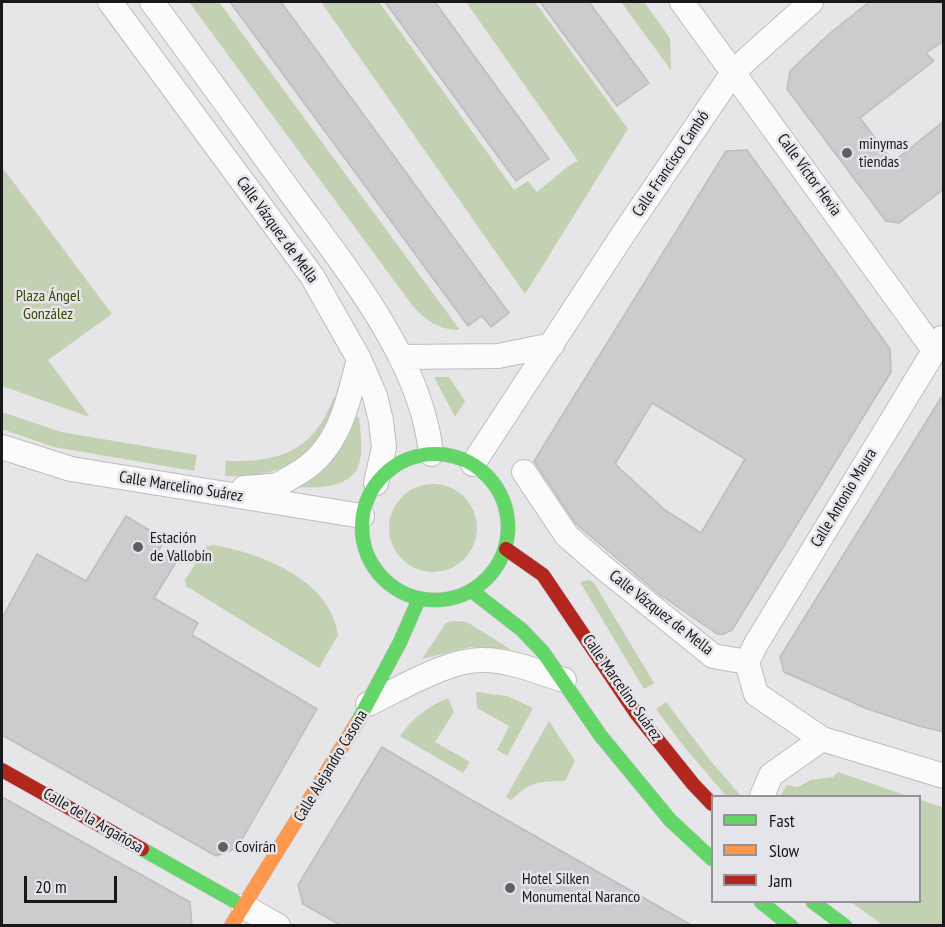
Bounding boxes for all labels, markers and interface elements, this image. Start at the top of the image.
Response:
street label: Calle Francisco Cambó [629,107,713,221]
street label: Calle Víctor Hevia [773,130,845,220]
place label: minymas tiendas [859,134,908,172]
marker: minymas tiendas [840,146,854,160]
street label: Calle Vázquez de Mella [232,173,322,287]
park label: Plaza Ángel González [16,286,80,324]
street label: Calle Antonio Maura [807,445,881,551]
street label: Calle Marcelino Suárez [118,468,244,506]
place label: Estación de Vallobín [150,528,212,566]
marker: Estación de Vallobín [131,540,145,554]
street label: Calle Vázquez de Mella [605,566,717,660]
street label: Calle Marcelino Suárez [578,631,666,745]
street label: Calle Alejandro Casona [290,707,372,825]
street label: Calle de la Argañosa [40,785,146,857]
legend [711,795,921,903]
text: Fast [769,809,795,832]
place label: Covirán [235,837,276,857]
text: Slow [769,839,799,862]
marker: Covirán [216,840,230,854]
scale bar [27,864,120,902]
place label: Hotel Silken Monumental Naranco [522,869,640,907]
text: Jam [769,869,792,892]
text: 20 m [35,875,67,898]
marker: Hotel Silken Monumental Naranco [503,881,517,895]

